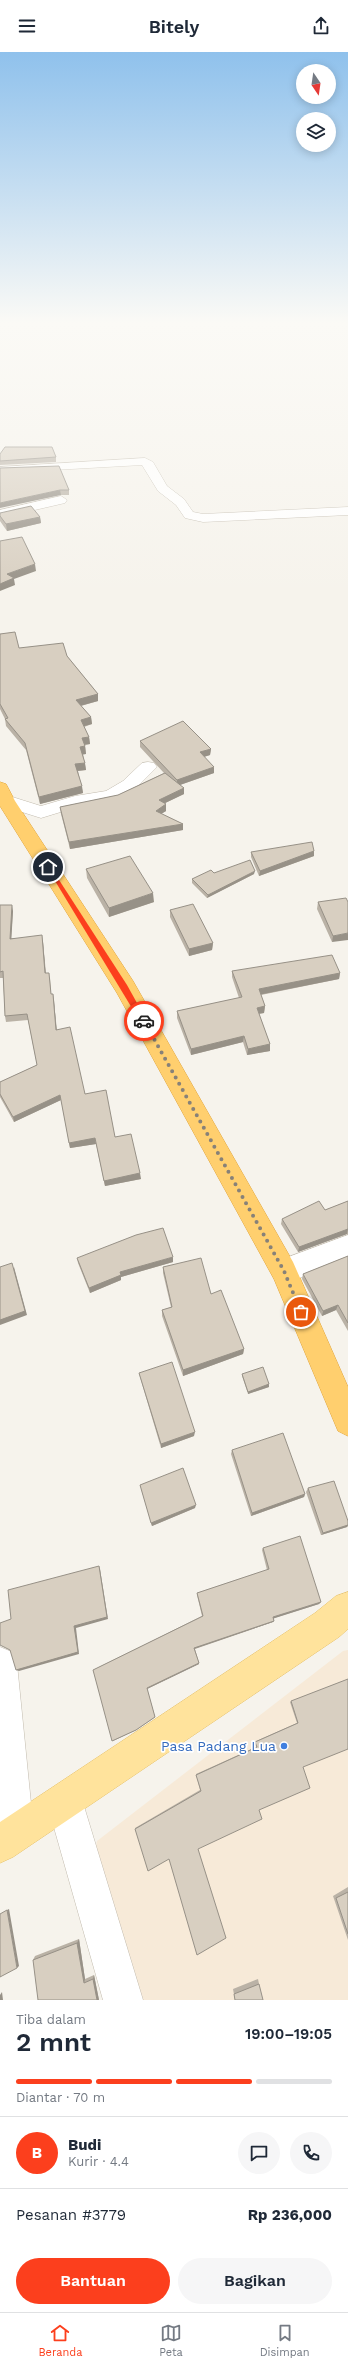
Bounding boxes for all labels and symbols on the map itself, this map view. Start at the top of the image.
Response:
north arrow [296,64,336,104]
pin [31,850,65,884]
courier [124,1001,164,1041]
pin [284,1295,318,1329]
place label: Pasa Padang Lua [161,1738,276,1754]
marker: Pasa Padang Lua [279,1741,289,1751]

